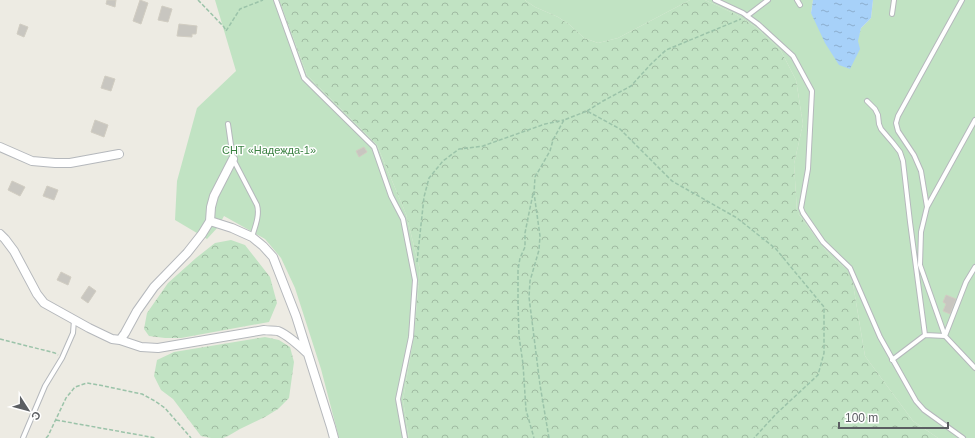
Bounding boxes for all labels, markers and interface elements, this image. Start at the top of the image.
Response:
park label: СНТ «Надежда-1» [222,144,316,156]
north arrow [8,390,48,430]
scale bar [839,404,948,430]
text: С [29,409,43,423]
text: 100 m [845,411,878,425]

